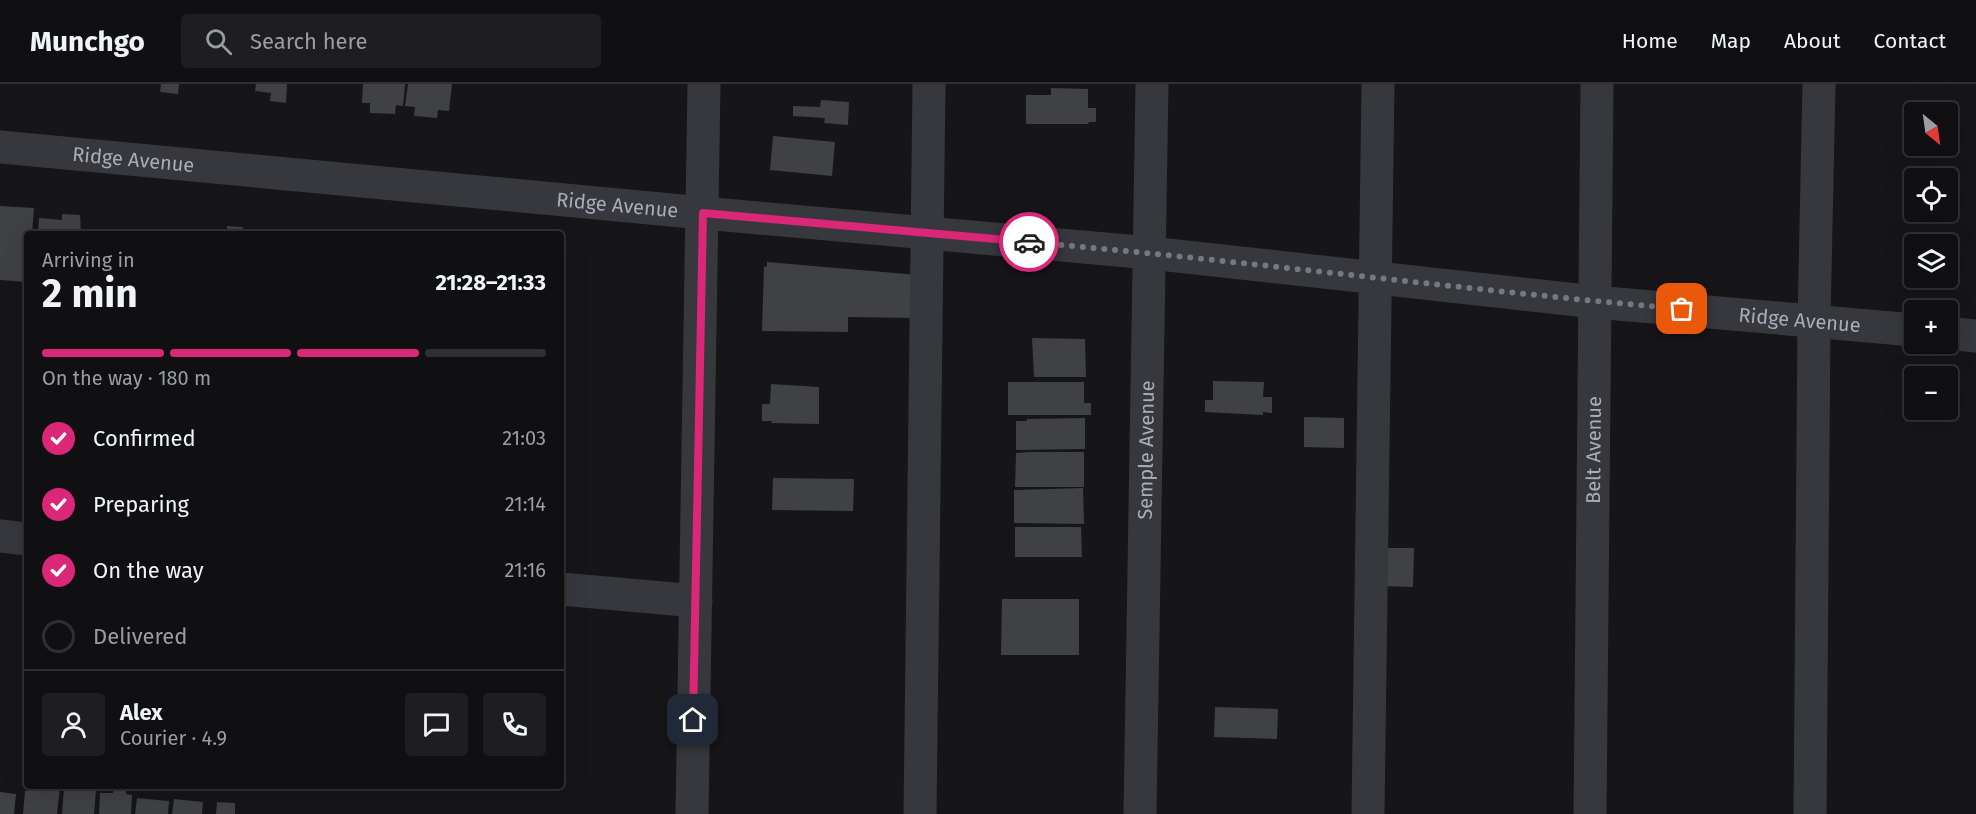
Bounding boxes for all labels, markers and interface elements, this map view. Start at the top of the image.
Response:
search box [181,14,601,68]
text: Munchgo [30,25,145,58]
icon: search [202,25,235,58]
text: Search here [250,28,367,55]
text: Home [1622,28,1678,54]
text: Map [1711,28,1751,54]
text: About [1784,28,1841,54]
text: Contact [1874,28,1946,54]
north arrow [1904,102,1958,156]
map controls [1904,102,1958,420]
street label: Ridge Avenue [71,142,195,177]
button: locate [1904,168,1958,222]
street label: Ridge Avenue [555,187,679,223]
courier [999,212,1059,272]
icon: car [1013,226,1046,259]
button: layers [1904,234,1958,288]
text: Arriving in [42,248,135,272]
text: 21:28–21:33 [435,269,546,296]
text: 2 min [42,271,138,317]
pin [1656,283,1707,334]
icon: bag [1665,292,1698,325]
button: + [1904,300,1958,354]
street label: Ridge Avenue [1738,303,1862,337]
text: On the way · 180 m [42,366,211,390]
button: − [1904,366,1958,420]
street label: Semple Avenue [1133,380,1159,520]
street label: Belt Avenue [1581,396,1606,504]
icon: check [42,422,75,455]
text: Confirmed [93,425,196,452]
text: 21:03 [502,426,546,450]
icon: check [42,488,75,521]
text: Preparing [93,491,189,518]
text: 21:14 [505,492,546,516]
icon: check [42,554,75,587]
text: On the way [93,557,204,584]
text: 21:16 [505,558,546,582]
text: Delivered [93,623,188,650]
button: person [42,693,105,756]
button: chat [405,693,468,756]
button: phone [483,693,546,756]
pin [667,694,718,745]
text: Alex [120,699,163,726]
icon: home [676,703,709,736]
text: Courier · 4.9 [120,726,227,750]

